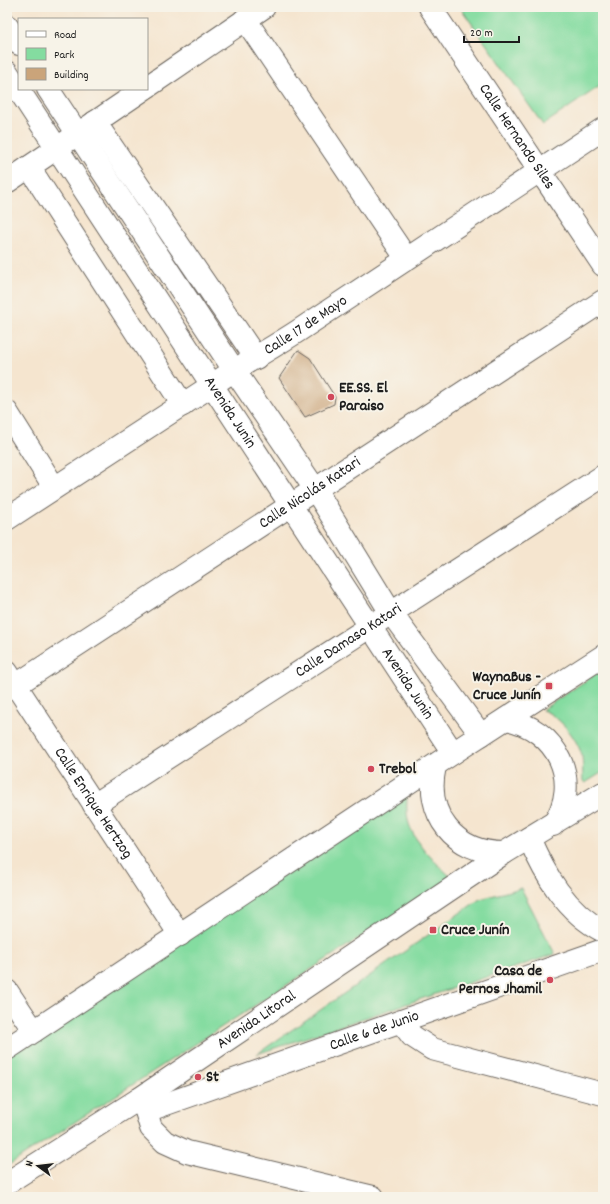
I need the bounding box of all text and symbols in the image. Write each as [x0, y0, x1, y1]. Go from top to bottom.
legend [18, 18, 148, 90]
scale bar [464, 18, 519, 44]
text: 20 m [470, 25, 493, 42]
text: Road [54, 27, 76, 44]
text: Park [54, 47, 75, 64]
text: Building [54, 67, 89, 84]
street label: Calle Hernando Siles [473, 79, 561, 194]
street label: Calle 17 de Mayo [259, 289, 352, 361]
street label: Avenida Junin [198, 372, 262, 453]
place label: EE.SS. El Paraiso [339, 377, 388, 418]
marker: EE.SS. El Paraiso [326, 392, 336, 402]
street label: Calle Nicolás Katari [254, 451, 365, 535]
street label: Calle Damaso Katari [291, 597, 406, 684]
street label: Avenida Junin [375, 643, 440, 724]
place label: WaynaBus - Cruce Junín [473, 666, 541, 707]
marker: WaynaBus - Cruce Junín [544, 681, 554, 691]
street label: Calle Enrique Hertzog [48, 743, 138, 864]
place label: Trebol [379, 758, 416, 781]
marker: Trebol [366, 764, 376, 774]
place label: Cruce Junín [441, 919, 509, 942]
marker: Cruce Junín [428, 925, 438, 935]
place label: Casa de Pernos Jhamil [458, 960, 542, 1001]
marker: Casa de Pernos Jhamil [545, 975, 555, 985]
street label: Avenida Litoral [212, 985, 301, 1055]
street label: Calle 6 de Junio [326, 1004, 422, 1057]
place label: St [206, 1066, 219, 1089]
marker: St [193, 1072, 203, 1082]
north arrow [18, 1146, 58, 1186]
text: N [22, 1159, 39, 1169]

